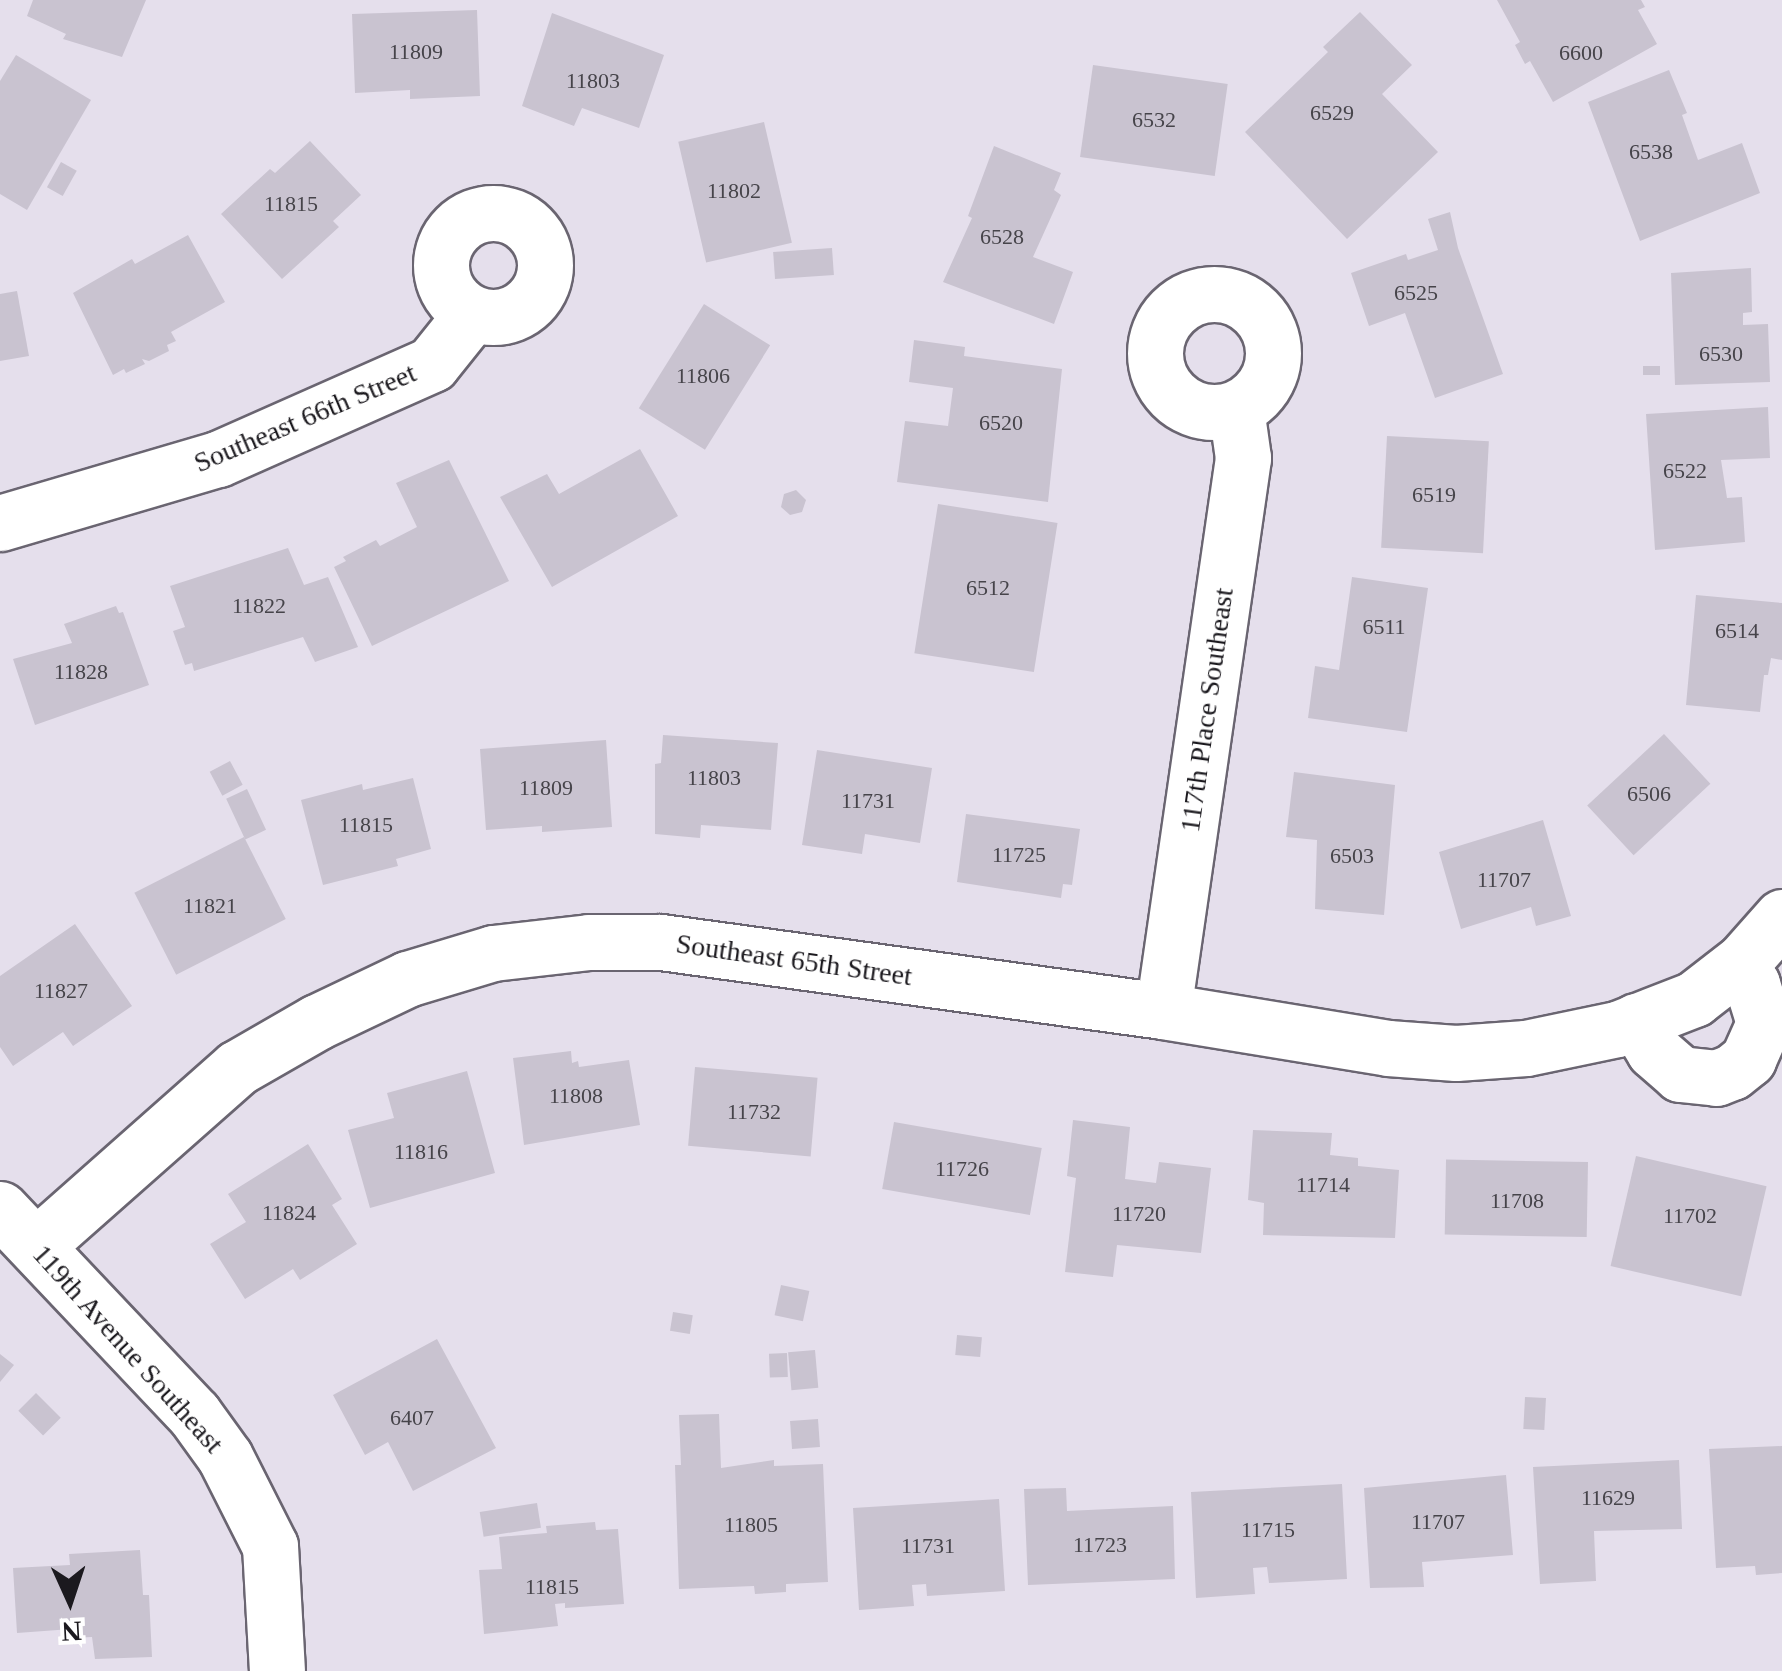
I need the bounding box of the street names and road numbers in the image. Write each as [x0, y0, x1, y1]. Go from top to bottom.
street label: Southeast 66th Street [189, 356, 421, 480]
street label: 117th Place Southeast [1173, 586, 1241, 834]
street label: Southeast 65th Street [674, 927, 914, 993]
street label: 119th Avenue Southeast [25, 1237, 231, 1461]

